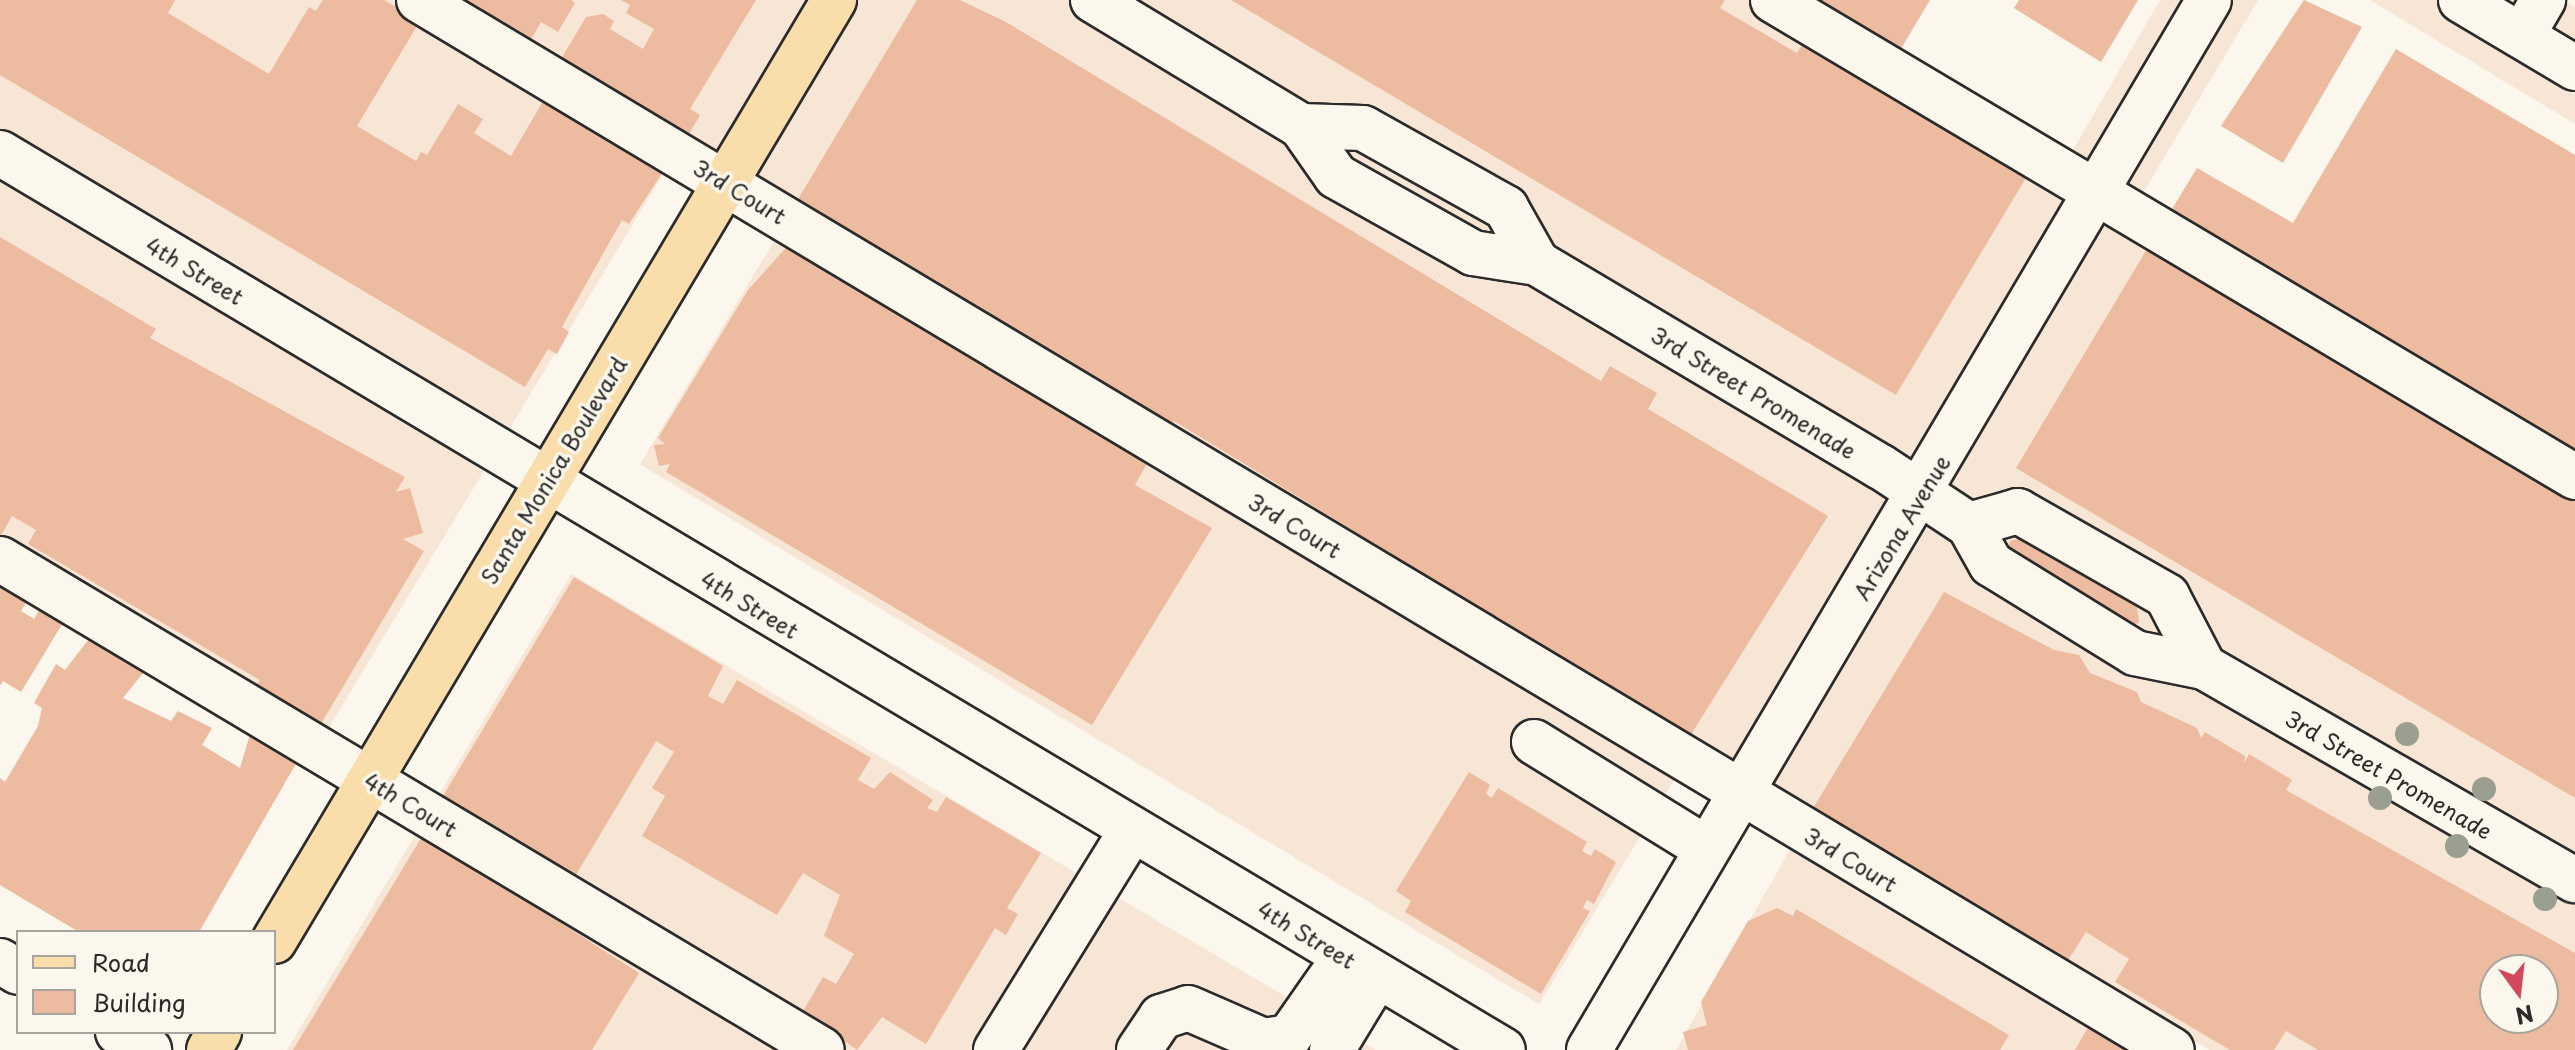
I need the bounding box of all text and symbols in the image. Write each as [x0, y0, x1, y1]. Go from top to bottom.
street label: 3rd Court [688, 153, 792, 229]
street label: 4th Street [142, 231, 248, 309]
street label: 3rd Street Promenade [1646, 320, 1862, 464]
street label: Santa Monica Boulevard [475, 352, 631, 588]
street label: Arizona Avenue [1847, 450, 1955, 604]
street label: 3rd Court [1243, 487, 1347, 563]
street label: 4th Street [697, 565, 803, 643]
street label: 3rd Street Promenade [2280, 704, 2498, 844]
street label: 4th Court [360, 766, 462, 842]
street label: 3rd Court [1799, 821, 1903, 897]
street label: 4th Street [1254, 895, 1360, 973]
legend [16, 930, 276, 1034]
text: Road [92, 944, 150, 980]
north arrow [2479, 954, 2559, 1034]
text: Building [92, 984, 186, 1020]
text: N [2512, 998, 2538, 1034]

